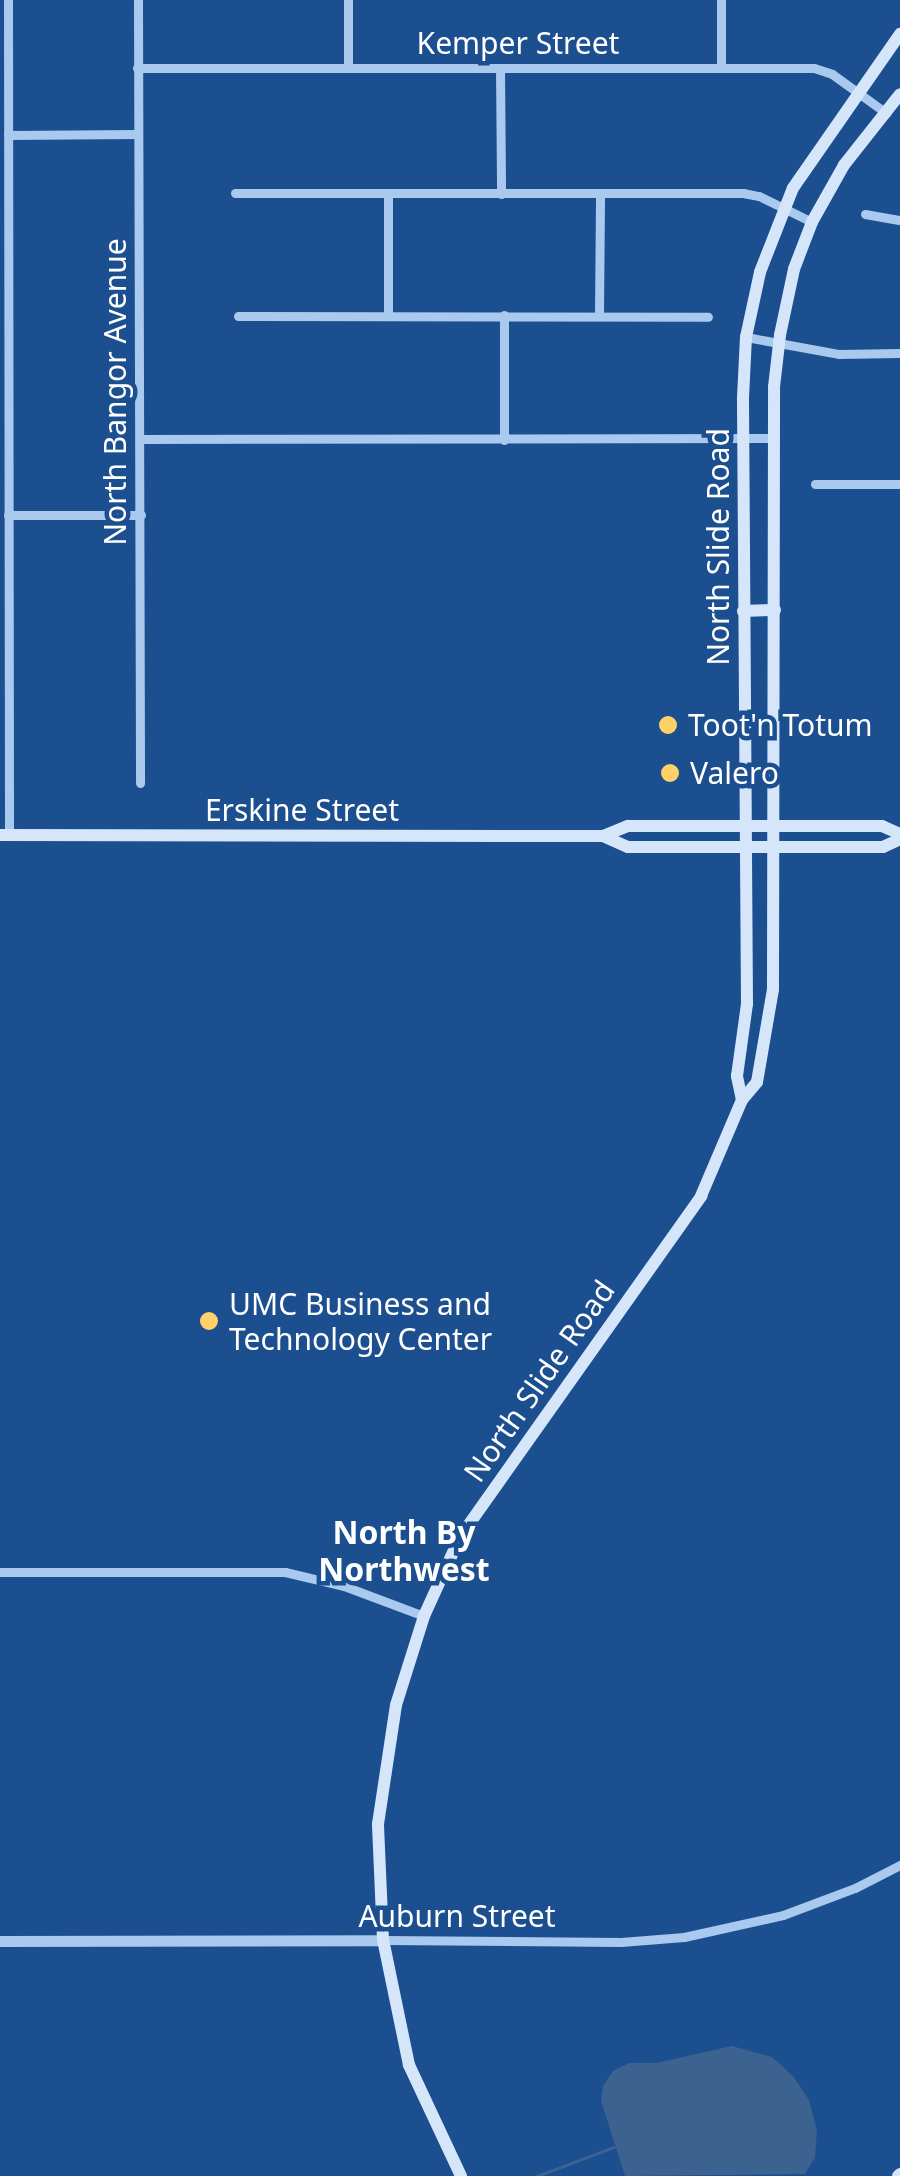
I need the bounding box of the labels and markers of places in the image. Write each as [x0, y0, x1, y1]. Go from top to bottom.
place label: Toot'n Totum [688, 707, 873, 743]
marker: Toot'n Totum [657, 714, 679, 736]
place label: Valero [690, 755, 779, 791]
marker: Valero [659, 762, 681, 784]
place label: UMC Business and Technology Center [229, 1286, 492, 1356]
marker: UMC Business and Technology Center [198, 1310, 220, 1332]

